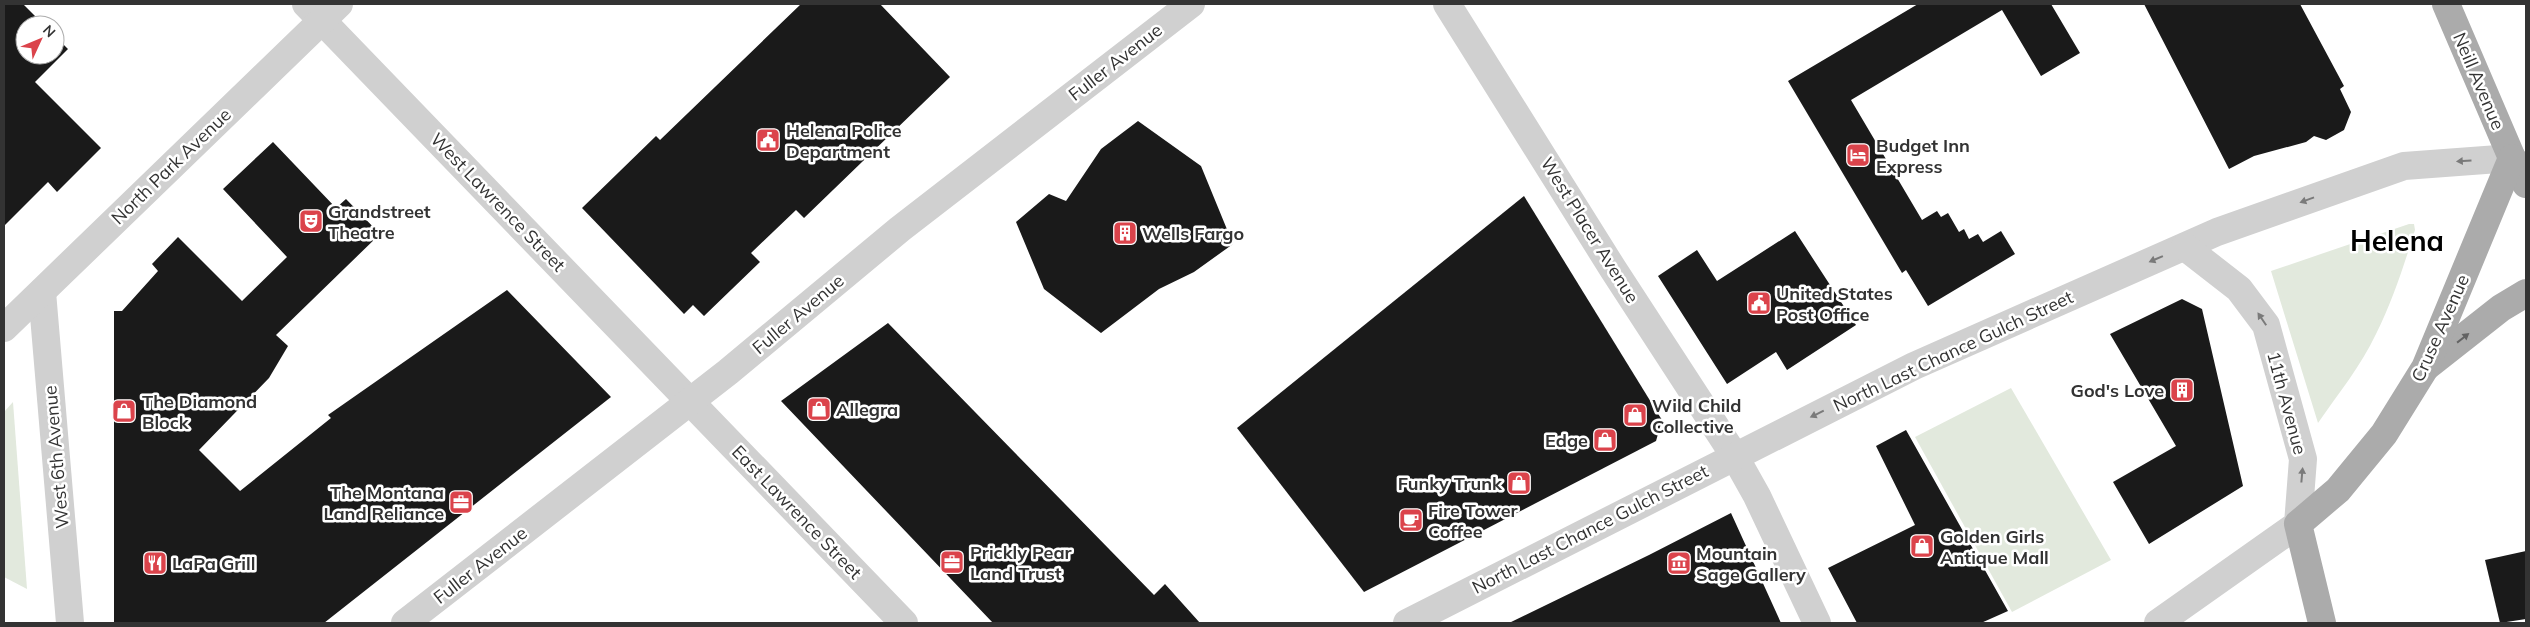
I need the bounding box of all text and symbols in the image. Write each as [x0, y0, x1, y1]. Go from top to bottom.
north arrow [15, 15, 65, 65]
street label: Fuller Avenue [1064, 18, 1166, 106]
text: N [39, 21, 59, 41]
street label: Neill Avenue [2448, 29, 2510, 133]
street label: North Park Avenue [106, 103, 236, 229]
place label: Helena Police Department [786, 119, 902, 163]
public building icon: Helena Police Department [755, 127, 781, 153]
street label: West Lawrence Street [426, 128, 570, 276]
place label: Budget Inn Express [1876, 134, 1970, 178]
hotel icon: Budget Inn Express [1845, 142, 1871, 168]
street label: West Placer Avenue [1536, 153, 1644, 307]
one-way arrow [2455, 158, 2471, 166]
one-way arrow [2299, 196, 2314, 204]
place label: Grandstreet Theatre [328, 200, 431, 244]
theatre icon: Grandstreet Theatre [298, 208, 324, 234]
building icon: Wells Fargo [1112, 220, 1138, 246]
place label: Wells Fargo [1142, 222, 1244, 245]
district label: Helena [2350, 223, 2444, 258]
one-way arrow [2149, 256, 2163, 264]
street label: Fuller Avenue [747, 269, 849, 359]
street label: Cruse Avenue [2406, 271, 2474, 385]
place label: United States Post Office [1776, 282, 1893, 326]
street label: North Last Chance Gulch Street [1829, 285, 2077, 417]
public building icon: United States Post Office [1746, 290, 1772, 316]
one-way arrow [2257, 312, 2267, 326]
one-way arrow [2457, 333, 2470, 343]
street label: 11th Avenue [2262, 349, 2312, 457]
building icon: God's Love [2169, 377, 2195, 403]
place label: God's Love [2071, 379, 2164, 402]
street label: West 6th Avenue [38, 384, 74, 530]
place label: The Diamond Block [142, 390, 257, 434]
place label: Wild Child Collective [1652, 394, 1741, 438]
shop icon: Allegra [806, 396, 832, 422]
shop icon: The Diamond Block [111, 398, 137, 424]
place label: Allegra [836, 398, 898, 421]
shop icon: Wild Child Collective [1622, 402, 1648, 428]
one-way arrow [1810, 410, 1825, 418]
shop icon: Edge [1592, 427, 1618, 453]
place label: Edge [1545, 429, 1588, 452]
street label: East Lawrence Street [727, 440, 867, 584]
street label: North Last Chance Gulch Street [1468, 459, 1712, 599]
one-way arrow [2298, 467, 2306, 483]
shop icon: Funky Trunk [1506, 470, 1532, 496]
place label: Funky Trunk [1398, 472, 1503, 495]
place label: The Montana Land Reliance [323, 481, 444, 525]
office icon: The Montana Land Reliance [448, 489, 474, 515]
place label: Fire Tower Coffee [1428, 499, 1519, 543]
cafe icon: Fire Tower Coffee [1398, 507, 1424, 533]
street label: Fuller Avenue [429, 521, 531, 609]
place label: Golden Girls Antique Mall [1940, 525, 2049, 569]
shop icon: Golden Girls Antique Mall [1909, 533, 1935, 559]
place label: Prickly Pear Land Trust [970, 541, 1073, 585]
place label: Mountain Sage Gallery [1696, 542, 1806, 586]
office icon: Prickly Pear Land Trust [939, 549, 965, 575]
restaurant icon: LaPa Grill [142, 550, 168, 576]
museum icon: Mountain Sage Gallery [1666, 550, 1692, 576]
place label: LaPa Grill [172, 552, 255, 575]

